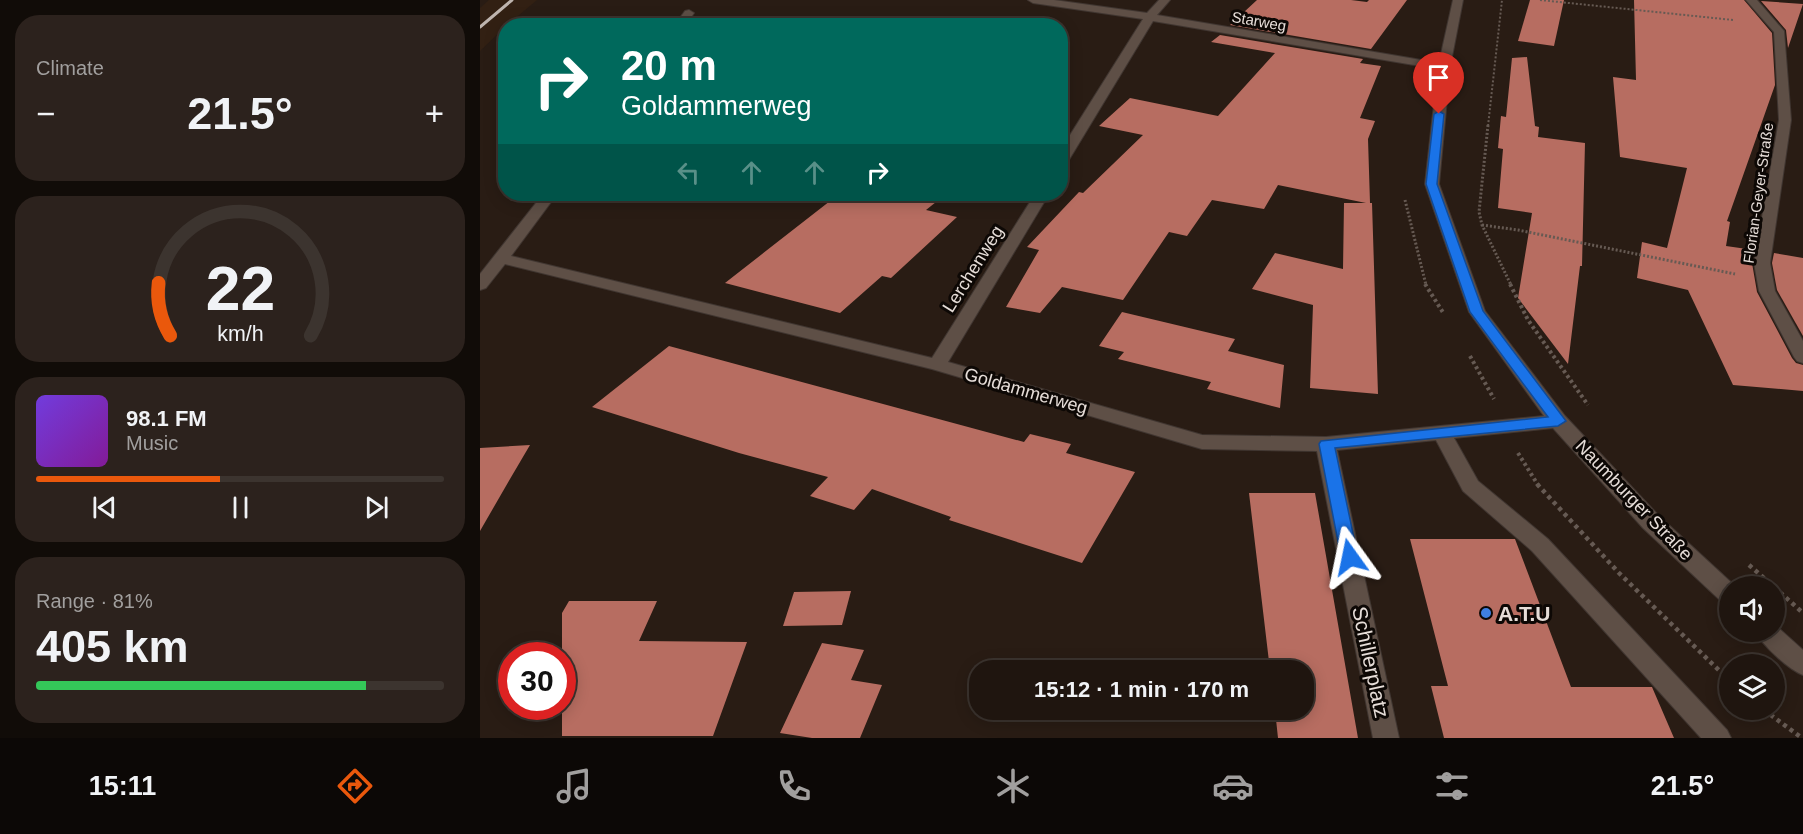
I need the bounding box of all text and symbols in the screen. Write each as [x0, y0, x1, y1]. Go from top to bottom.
street label: Starweg [1230, 8, 1288, 34]
icon: right [522, 42, 600, 120]
text: 20 m [621, 42, 717, 89]
pin [1413, 52, 1464, 114]
text: Climate [36, 57, 104, 79]
icon: arrive [1422, 61, 1455, 94]
text: 21.5° [187, 88, 293, 139]
text: Goldammerweg [621, 91, 812, 121]
text: − [36, 95, 55, 132]
text: + [425, 95, 444, 132]
street label: Florian-Geyer-Straße [1740, 122, 1776, 264]
icon: left [672, 156, 705, 189]
icon: ahead [735, 156, 768, 189]
icon: ahead [798, 156, 831, 189]
icon: right [861, 156, 894, 189]
street label: Lerchenweg [939, 222, 1007, 316]
text: 22 [205, 254, 275, 323]
text: km/h [217, 322, 263, 346]
street label: Goldammerweg [962, 364, 1090, 418]
text: 98.1 FM [126, 406, 207, 431]
text: Music [126, 432, 178, 454]
street label: Naumburger Straße [1572, 436, 1696, 564]
icon: previous [88, 491, 121, 524]
icon: pause [224, 491, 257, 524]
icon: next [360, 491, 393, 524]
position arrow [1318, 525, 1382, 589]
map controls [1719, 576, 1785, 720]
button: sound [1719, 576, 1785, 642]
text: Range · 81% [36, 590, 153, 612]
place label: A.T.U [1498, 602, 1551, 625]
street label: Schillerplatz [1348, 604, 1394, 720]
marker: A.T.U [1479, 606, 1493, 620]
text: 405 km [36, 621, 189, 672]
speed limit sign: 30 [498, 642, 576, 720]
button: layers [1719, 654, 1785, 720]
text: 15:12 · 1 min · 170 m [1034, 677, 1249, 702]
icon: directions [334, 765, 376, 807]
icon: music [553, 765, 595, 807]
icon: phone [773, 765, 815, 807]
icon: climate [992, 765, 1034, 807]
icon: car [1212, 765, 1254, 807]
icon: filters [1431, 765, 1473, 807]
text: 15:11 [89, 771, 156, 801]
text: 21.5° [1651, 771, 1714, 801]

